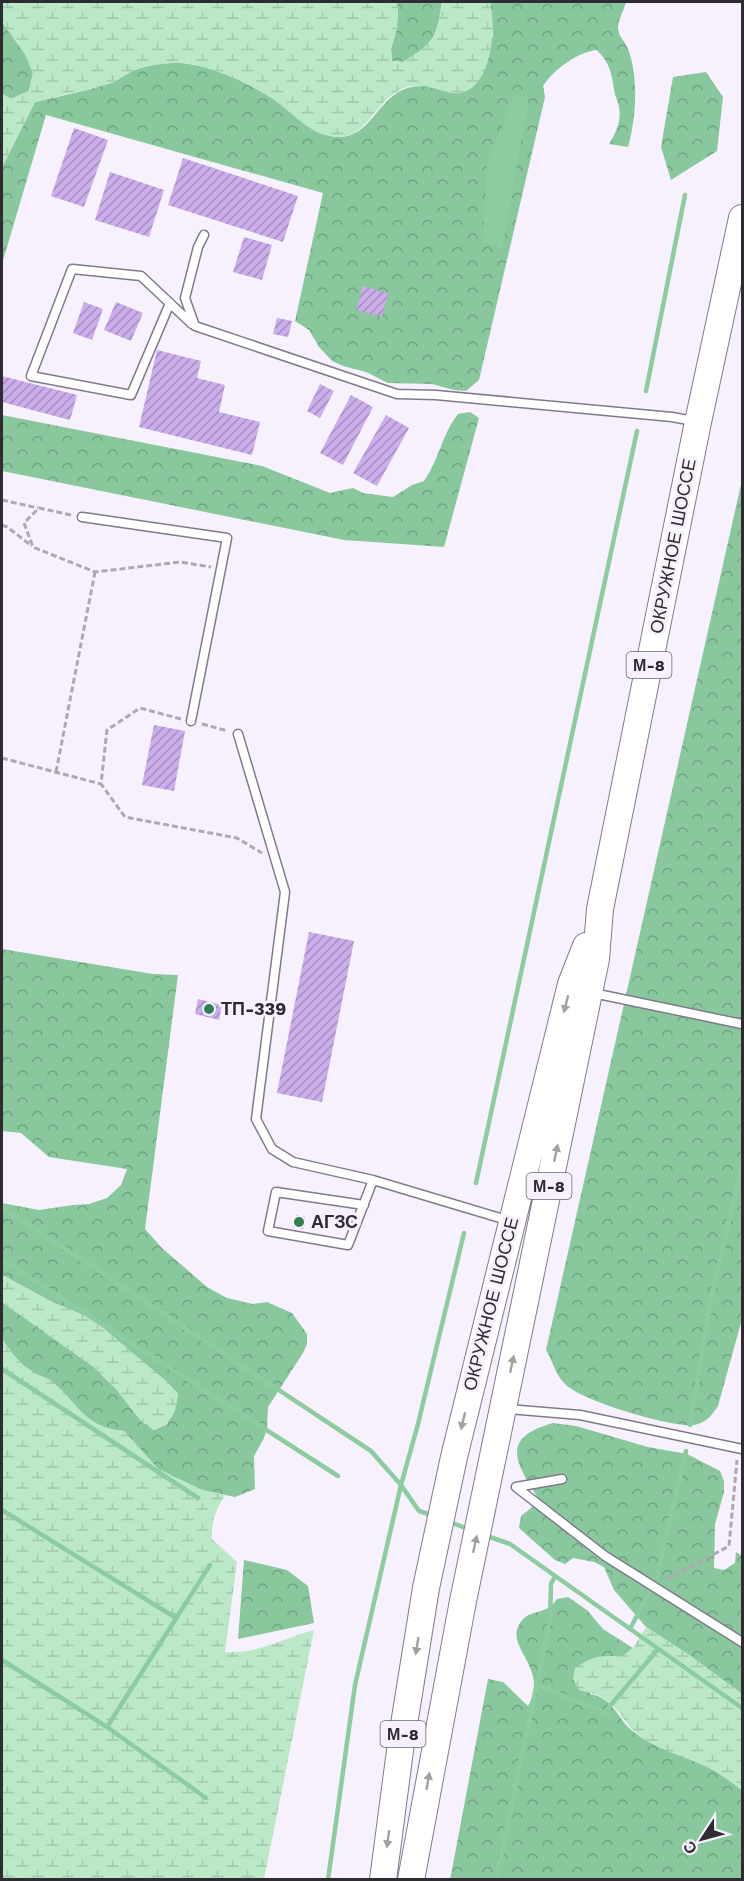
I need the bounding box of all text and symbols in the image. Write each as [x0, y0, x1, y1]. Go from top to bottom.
street label: ОКРУЖНОЕ ШОССЕ [645, 457, 700, 635]
road number: М-8 [626, 652, 672, 678]
one-way arrow [561, 995, 571, 1013]
place label: ТП-339 [221, 998, 286, 1019]
marker: ТП-339 [202, 1002, 216, 1016]
one-way arrow [552, 1143, 561, 1162]
road number: М-8 [526, 1173, 572, 1199]
place label: АГЗС [311, 1211, 358, 1232]
marker: АГЗС [292, 1215, 306, 1229]
street label: ОКРУЖНОЕ ШОССЕ [459, 1215, 522, 1393]
one-way arrow [508, 1354, 517, 1373]
one-way arrow [457, 1412, 467, 1430]
one-way arrow [471, 1534, 480, 1553]
one-way arrow [412, 1637, 421, 1656]
road number: М-8 [380, 1721, 426, 1747]
one-way arrow [424, 1771, 433, 1790]
north arrow [672, 1809, 732, 1869]
one-way arrow [384, 1830, 393, 1849]
text: С [679, 1837, 701, 1858]

